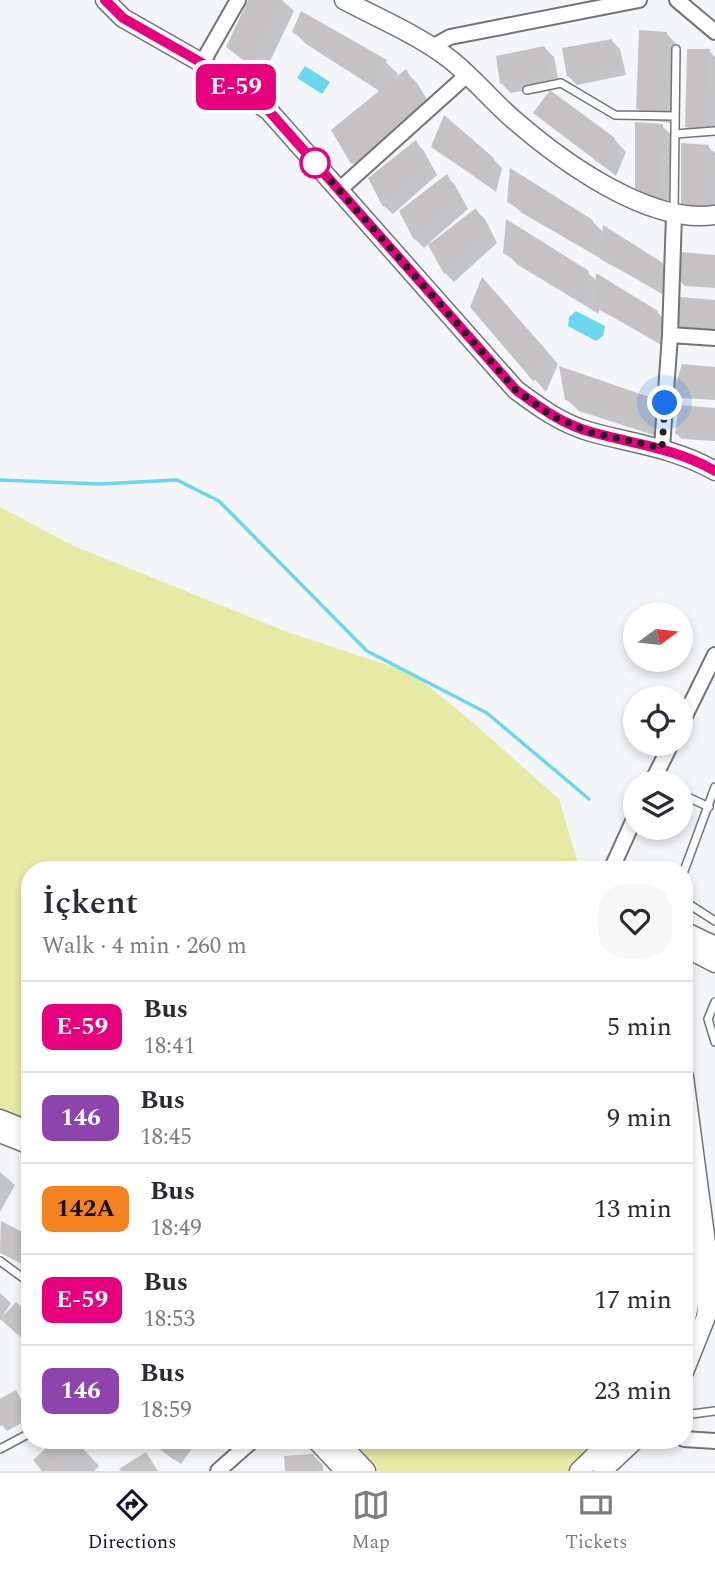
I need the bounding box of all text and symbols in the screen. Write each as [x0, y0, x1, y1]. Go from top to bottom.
line badge: E-59 [187, 64, 285, 110]
text: E-59 [210, 69, 262, 105]
unlabelled marker [300, 148, 330, 178]
your location [647, 385, 682, 420]
north arrow [623, 602, 693, 672]
map controls [623, 602, 693, 840]
button: locate [623, 686, 693, 756]
button: layers [623, 770, 693, 840]
text: İçkent [42, 878, 138, 928]
button: heart [598, 884, 672, 958]
text: Walk · 4 min · 260 m [42, 929, 247, 964]
text: Bus [143, 989, 188, 1029]
text: 5 min [607, 1007, 672, 1047]
text: E-59 [56, 1009, 108, 1045]
text: 18:41 [143, 1029, 195, 1064]
text: Bus [140, 1080, 185, 1120]
text: 9 min [607, 1098, 672, 1138]
text: 146 [60, 1100, 101, 1136]
text: 18:45 [140, 1120, 192, 1155]
text: Bus [150, 1171, 195, 1211]
text: 13 min [594, 1189, 672, 1229]
text: 142A [56, 1191, 115, 1227]
text: 18:49 [150, 1211, 202, 1246]
text: Bus [143, 1262, 188, 1302]
text: 17 min [594, 1280, 672, 1320]
text: E-59 [56, 1282, 108, 1318]
text: 18:53 [143, 1302, 195, 1337]
text: Bus [140, 1353, 185, 1393]
text: 23 min [594, 1371, 672, 1411]
text: 146 [60, 1373, 101, 1409]
text: 18:59 [140, 1393, 192, 1428]
tab: Directions [88, 1486, 176, 1557]
tab: Map [352, 1486, 390, 1557]
tab: Tickets [565, 1486, 627, 1557]

